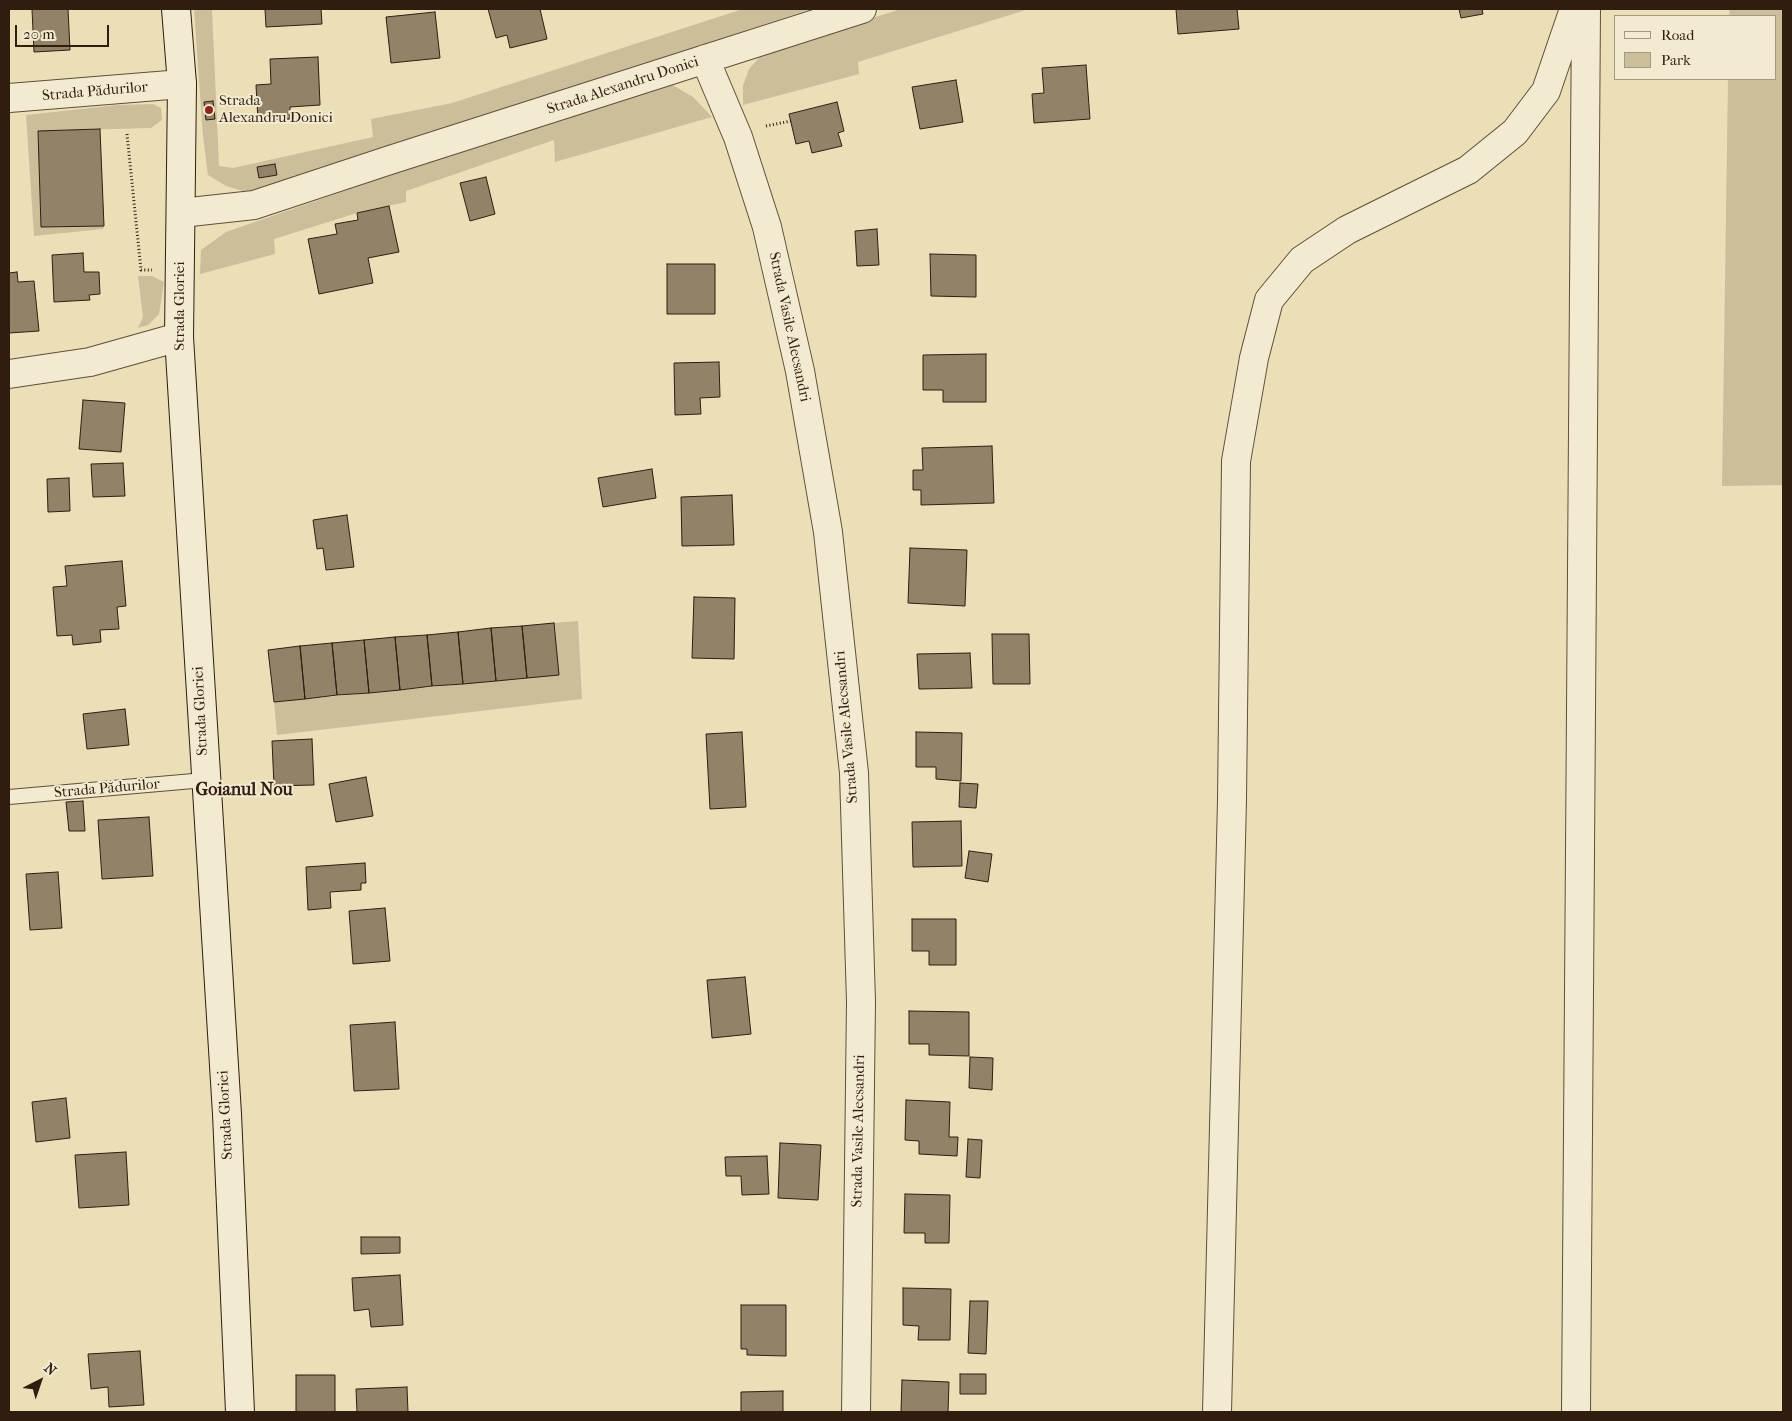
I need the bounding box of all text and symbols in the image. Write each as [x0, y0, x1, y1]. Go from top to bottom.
scale bar [18, 15, 111, 47]
legend [1614, 15, 1777, 80]
text: 20 m [23, 25, 55, 43]
text: Road [1661, 26, 1694, 44]
text: Park [1661, 51, 1691, 69]
street label: Strada Alexandru Donici [545, 53, 701, 119]
street label: Strada Pădurilor [41, 78, 149, 106]
place label: Strada Alexandru Donici [219, 92, 333, 127]
marker: Strada Alexandru Donici [203, 104, 215, 116]
street label: Strada Vasile Alecsandri [764, 250, 814, 404]
street label: Strada Gloriei [171, 261, 189, 351]
street label: Strada Vasile Alecsandri [831, 650, 863, 804]
street label: Strada Gloriei [190, 666, 212, 756]
street label: Strada Pădurilor [53, 775, 161, 803]
district label: Goianul Nou [195, 780, 293, 802]
street label: Strada Vasile Alecsandri [849, 1054, 869, 1208]
street label: Strada Gloriei [215, 1070, 237, 1160]
north arrow [15, 1356, 65, 1406]
text: N [41, 1359, 60, 1379]

